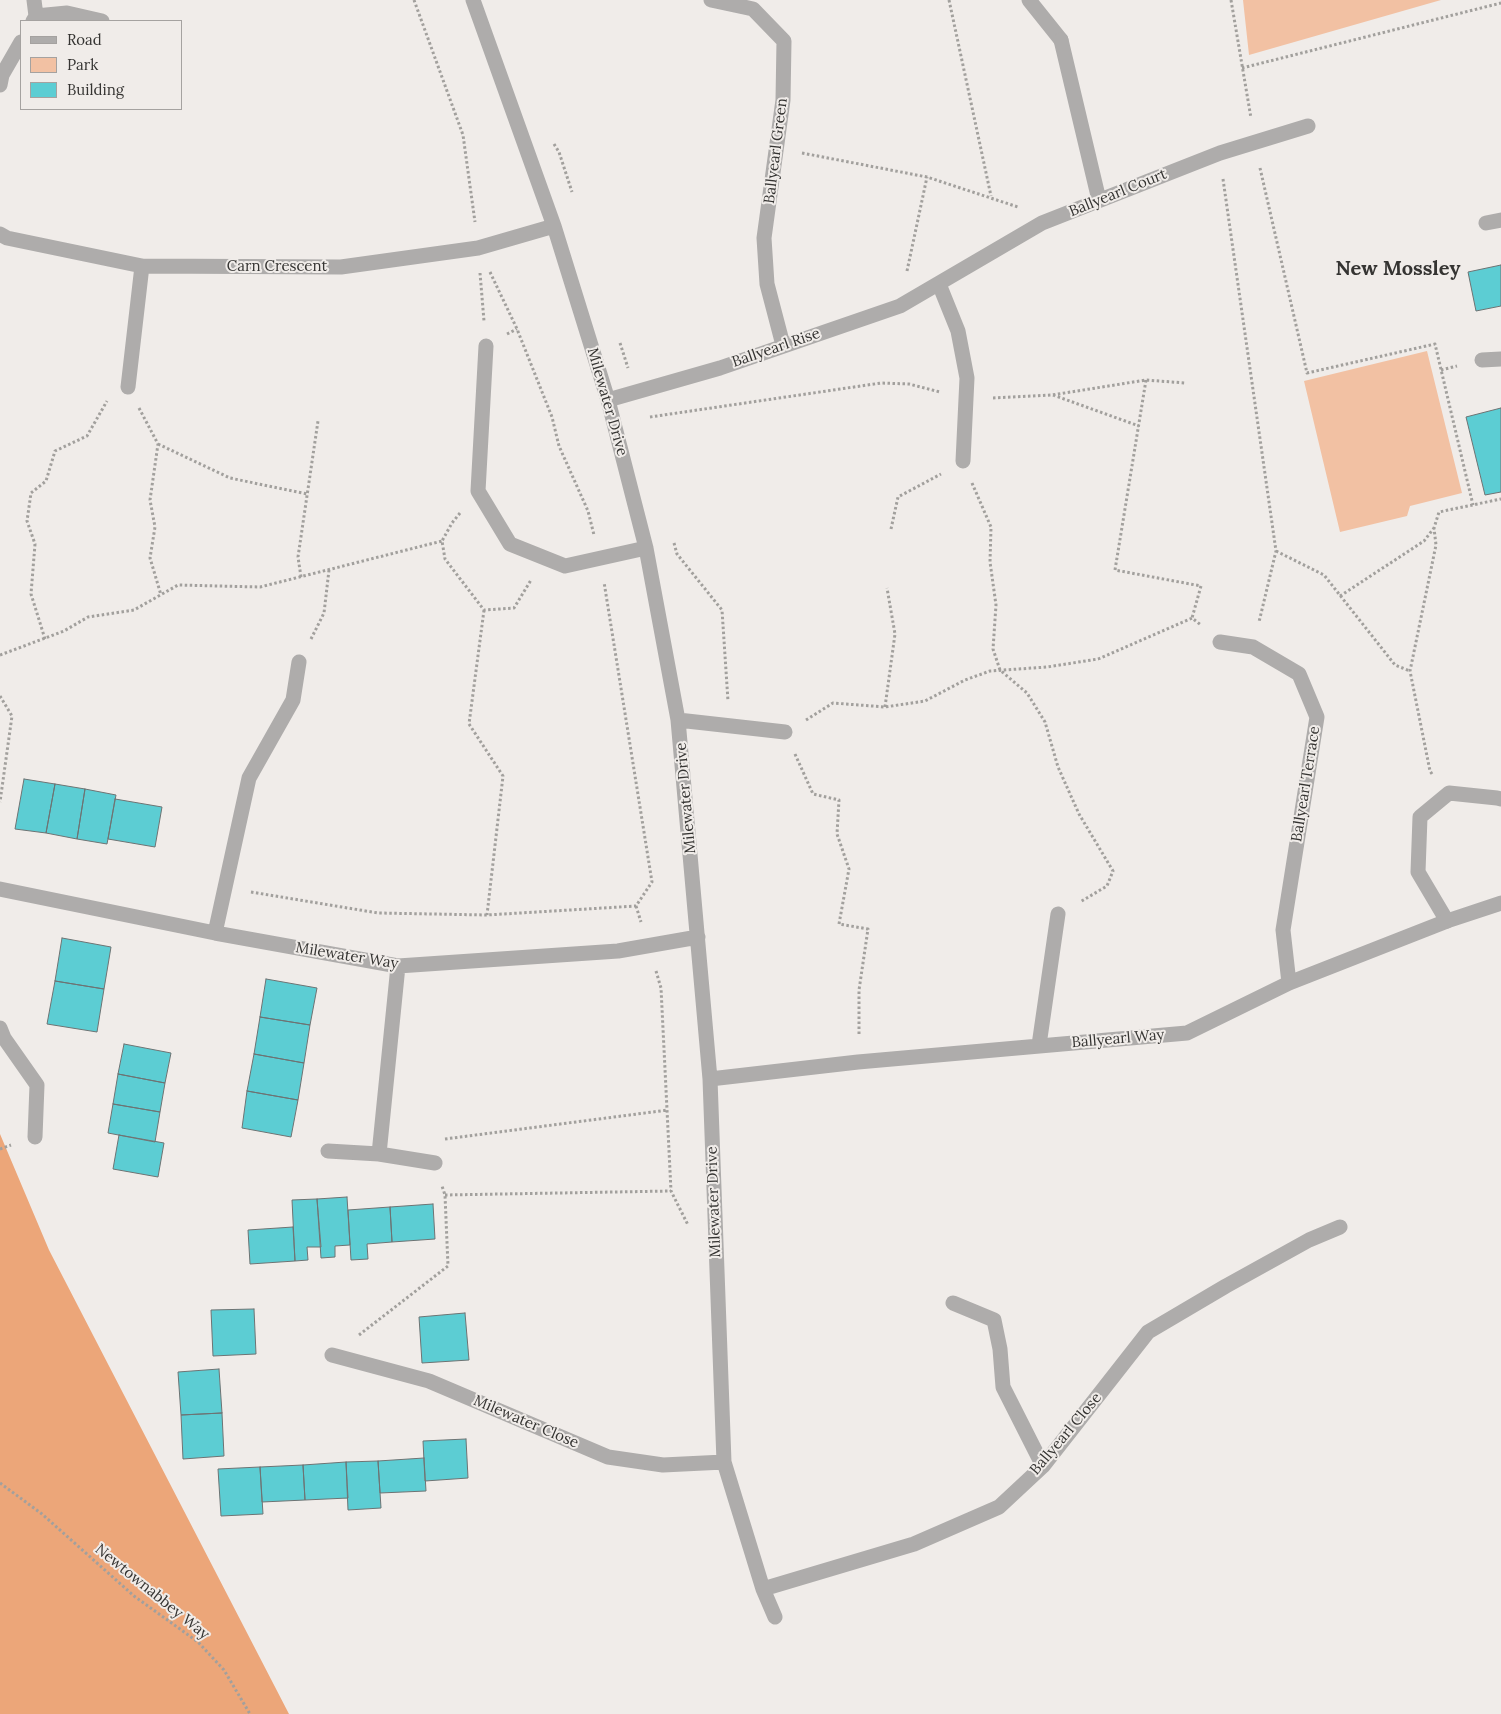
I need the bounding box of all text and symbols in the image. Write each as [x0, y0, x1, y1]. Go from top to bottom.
legend [20, 20, 182, 110]
text: Road [67, 30, 102, 49]
text: Park [67, 55, 98, 74]
text: Building [67, 80, 124, 99]
street label: Ballyearl Green [761, 97, 791, 205]
street label: Ballyearl Court [1066, 165, 1170, 221]
district label: New Mossley [1336, 257, 1460, 281]
street label: Carn Crescent [227, 258, 327, 276]
street label: Ballyearl Rise [730, 325, 822, 371]
street label: Milewater Drive [583, 346, 631, 458]
street label: Ballyearl Terrace [1288, 725, 1324, 843]
street label: Milewater Drive [672, 742, 700, 854]
street label: Milewater Way [294, 939, 400, 973]
street label: Ballyearl Way [1071, 1026, 1165, 1052]
street label: Milewater Drive [703, 1146, 725, 1258]
street label: Ballyearl Close [1026, 1389, 1106, 1479]
street label: Milewater Close [471, 1392, 581, 1452]
street label: Newtownabbey Way [91, 1540, 213, 1644]

